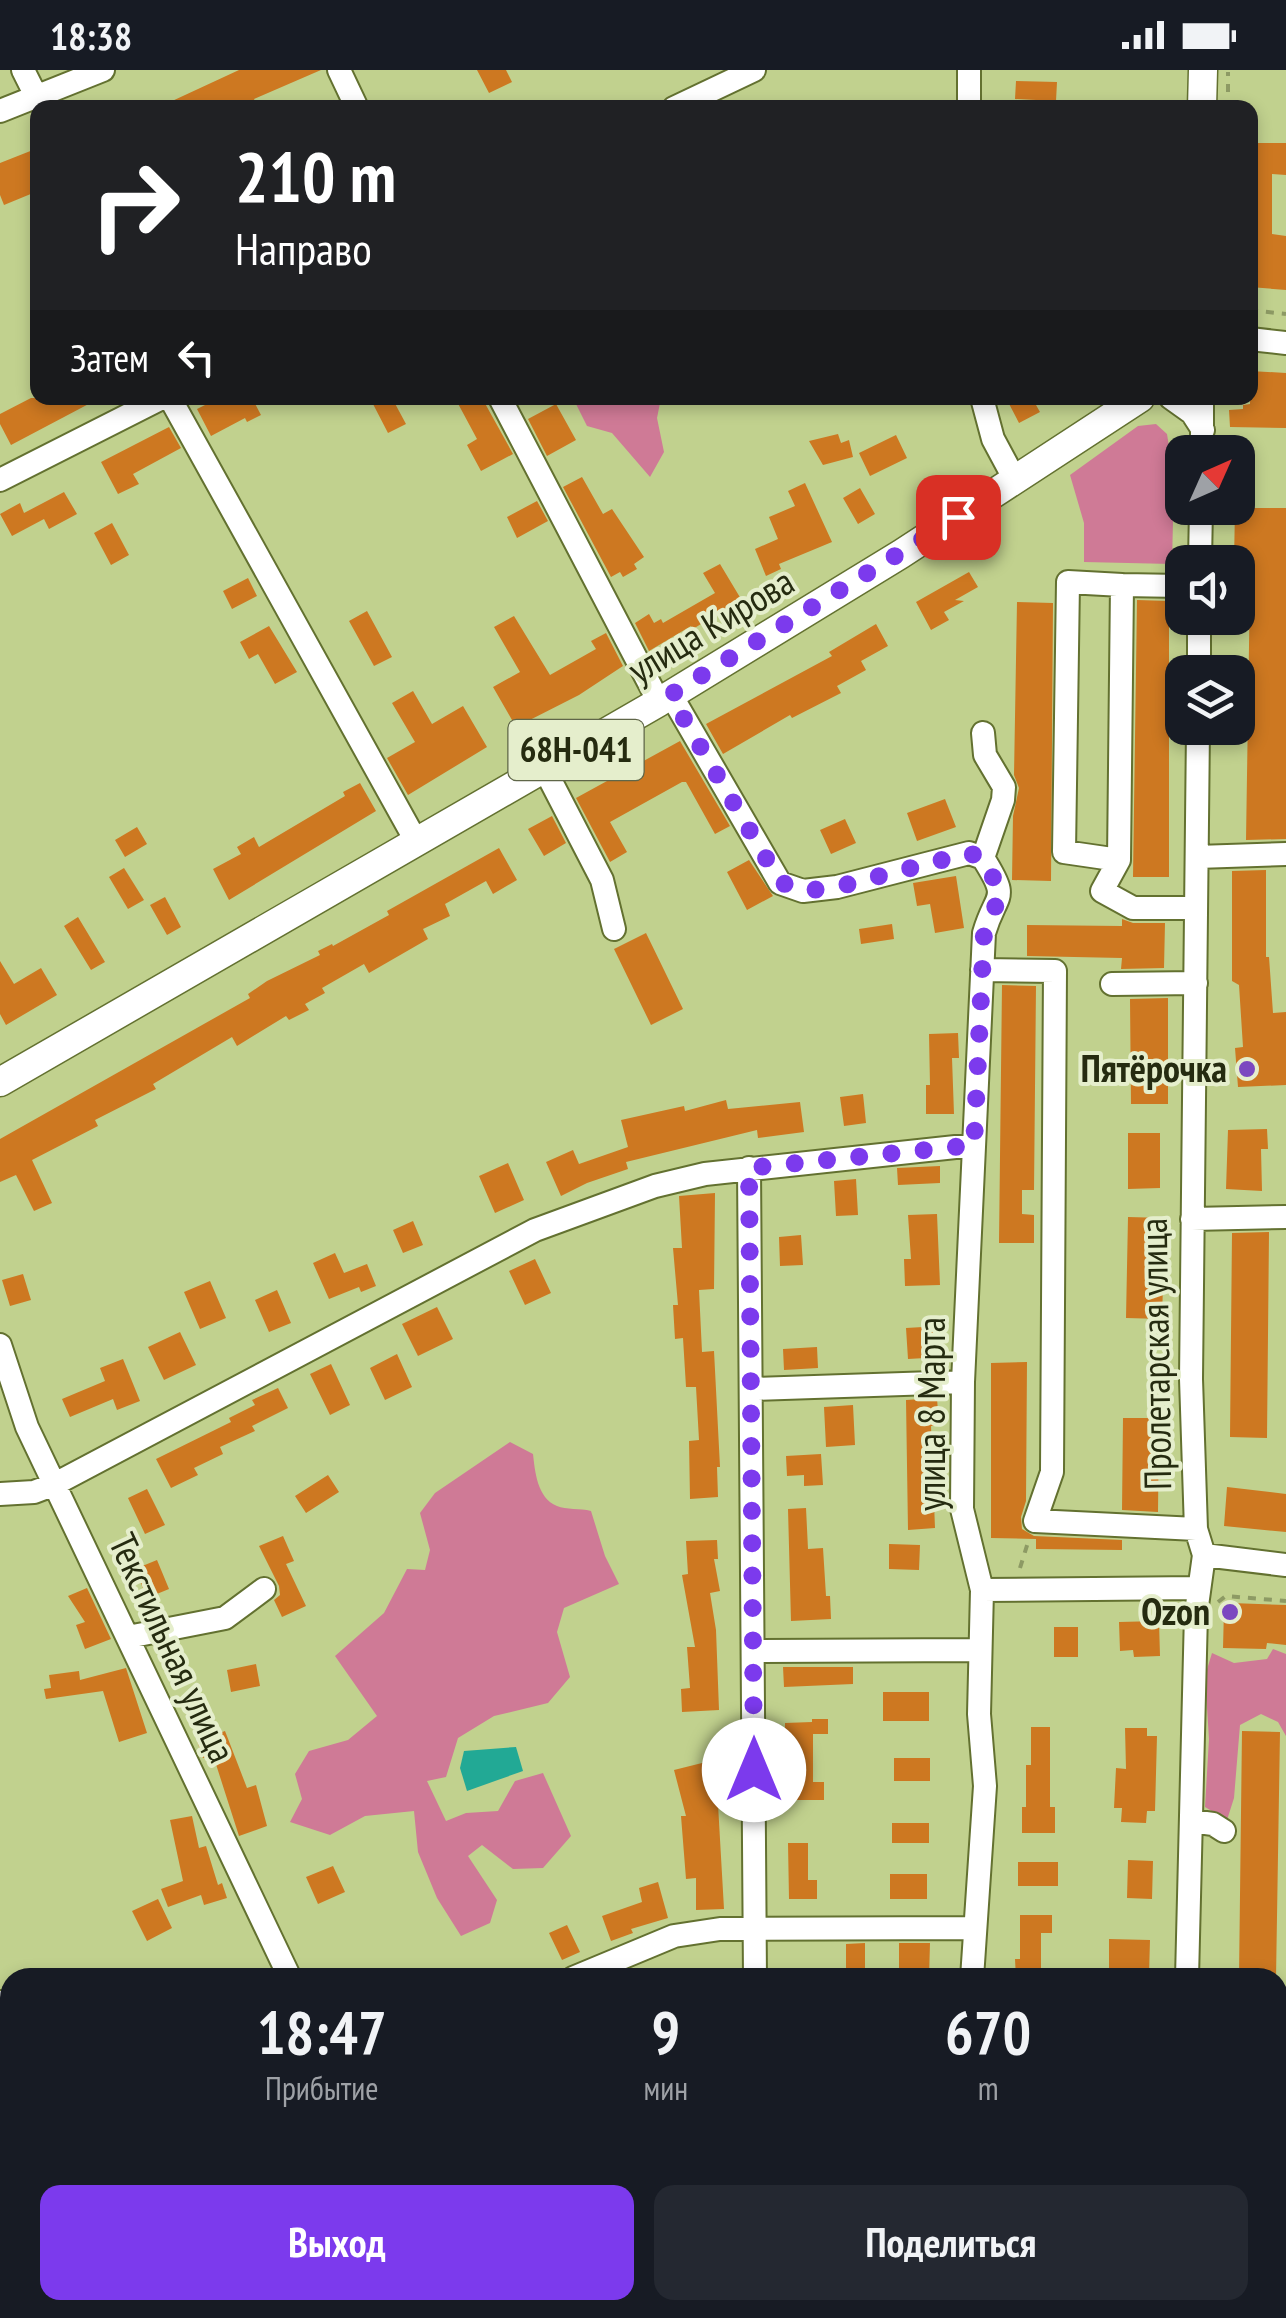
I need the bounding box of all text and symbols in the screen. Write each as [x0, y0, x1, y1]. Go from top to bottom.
text: 18:38 [50, 11, 132, 60]
text: 210 m [235, 131, 396, 221]
icon: right [70, 140, 200, 270]
text: Направо [235, 219, 372, 277]
icon: left [169, 330, 224, 385]
text: Затем [70, 333, 149, 382]
north arrow [1165, 435, 1255, 525]
map controls [1165, 435, 1255, 745]
pin [916, 475, 1001, 560]
icon: arrive [931, 490, 986, 545]
button: sound [1165, 545, 1255, 635]
street label: улица Кирова [618, 556, 802, 693]
button: layers [1165, 655, 1255, 745]
road number: 68Н-041 [508, 720, 644, 780]
place label: Пятёрочка [1081, 1043, 1227, 1092]
marker: Пятёрочка [1236, 1058, 1258, 1080]
street label: Пролетарская улица [1128, 1218, 1181, 1490]
street label: улица 8 Марта [906, 1317, 955, 1511]
street label: Текстильная улица [99, 1525, 248, 1770]
place label: Ozon [1141, 1586, 1210, 1635]
marker: Ozon [1219, 1601, 1241, 1623]
position arrow [702, 1718, 806, 1822]
text: 18:47 [257, 1993, 387, 2071]
text: 9 [652, 1993, 680, 2071]
text: 670 [945, 1993, 1031, 2071]
text: Прибытие [265, 2067, 378, 2109]
text: мин [644, 2067, 688, 2109]
text: m [978, 2067, 998, 2109]
button: Выход [40, 2185, 634, 2300]
button: Поделиться [654, 2185, 1248, 2300]

